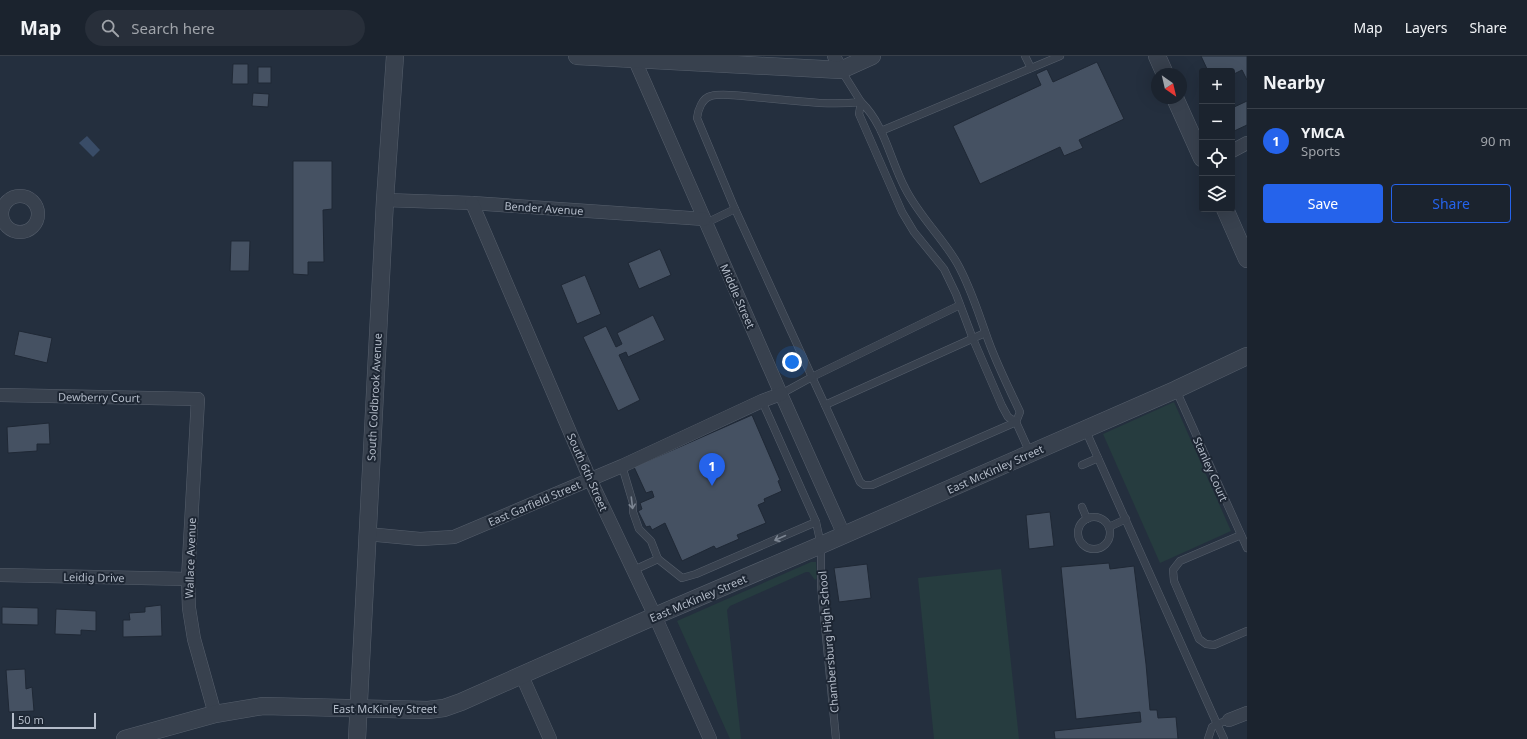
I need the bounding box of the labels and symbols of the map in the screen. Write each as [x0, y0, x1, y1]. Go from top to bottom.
north arrow [1151, 68, 1187, 104]
street label: Bender Avenue [504, 198, 584, 218]
street label: Middle Street [717, 261, 759, 331]
street label: South Coldbrook Avenue [363, 333, 385, 461]
your location [782, 352, 802, 372]
street label: Dewberry Court [58, 389, 140, 405]
street label: South 6th Street [564, 431, 612, 513]
street label: Stanley Court [1190, 434, 1232, 504]
street label: East McKinley Street [944, 441, 1046, 497]
pin: 1 [699, 453, 725, 486]
street label: East Garfield Street [485, 477, 583, 529]
one-way arrow [629, 496, 636, 509]
street label: Wallace Avenue [181, 517, 199, 599]
one-way arrow [775, 534, 787, 542]
street label: Leidig Drive [63, 569, 125, 585]
street label: Chambersburg High School [814, 570, 842, 714]
street label: East McKinley Street [647, 571, 749, 625]
street label: East McKinley Street [333, 701, 437, 716]
scale bar [12, 711, 96, 730]

